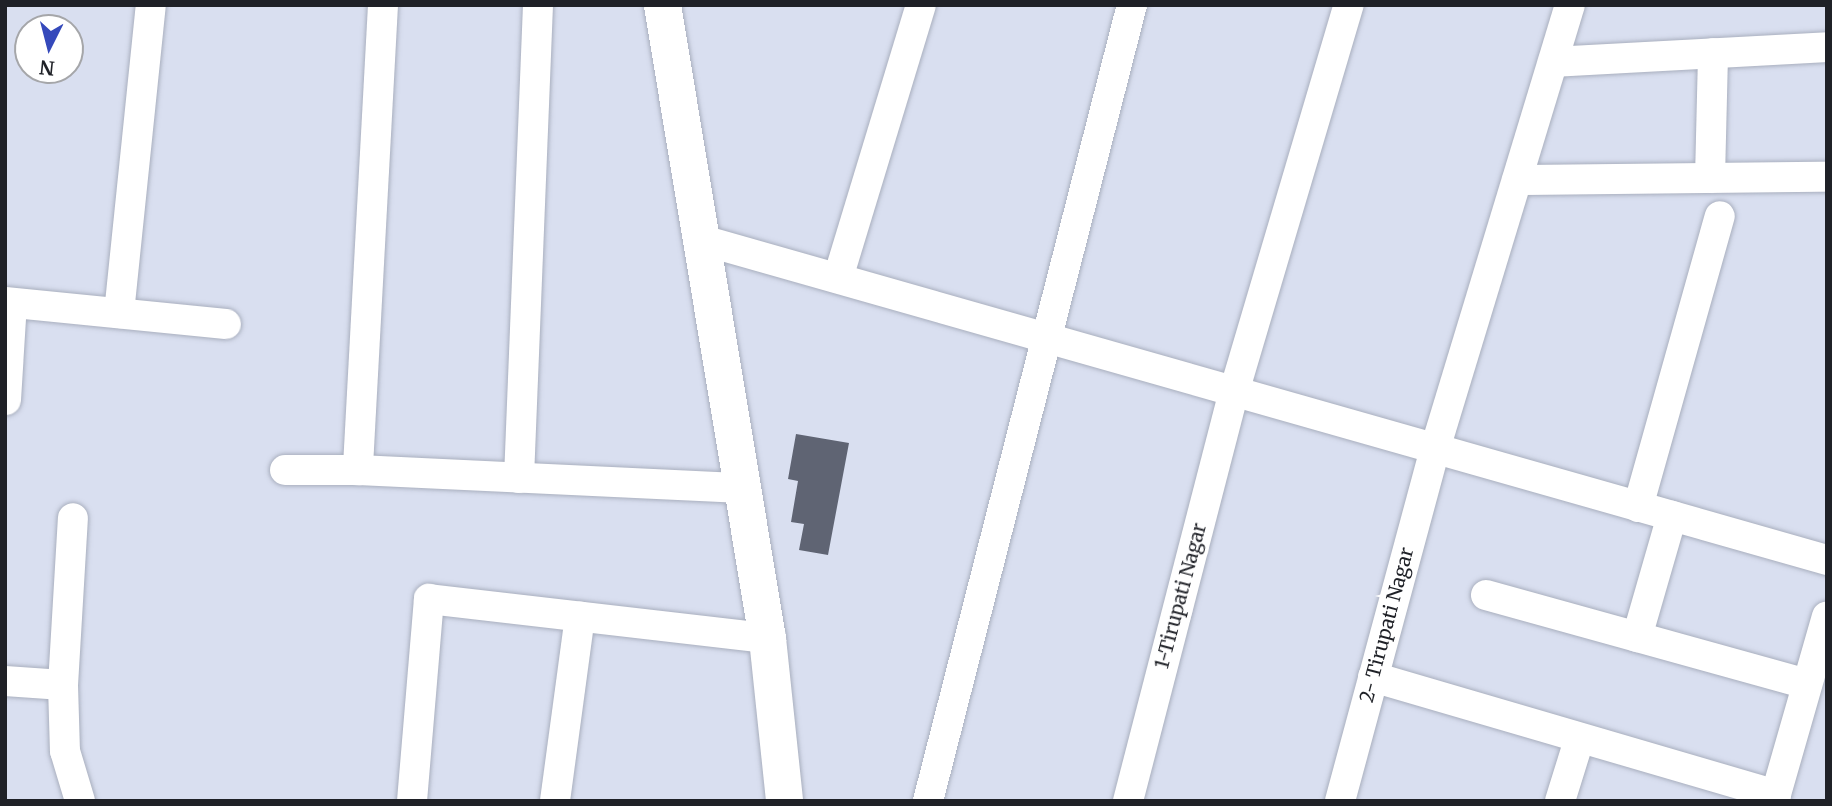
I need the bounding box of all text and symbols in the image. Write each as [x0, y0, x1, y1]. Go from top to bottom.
north arrow [14, 14, 84, 84]
text: N [38, 55, 56, 81]
street label: 1-Tirupati Nagar [1151, 521, 1211, 671]
street label: 2- Tirupati Nagar [1355, 545, 1419, 705]

